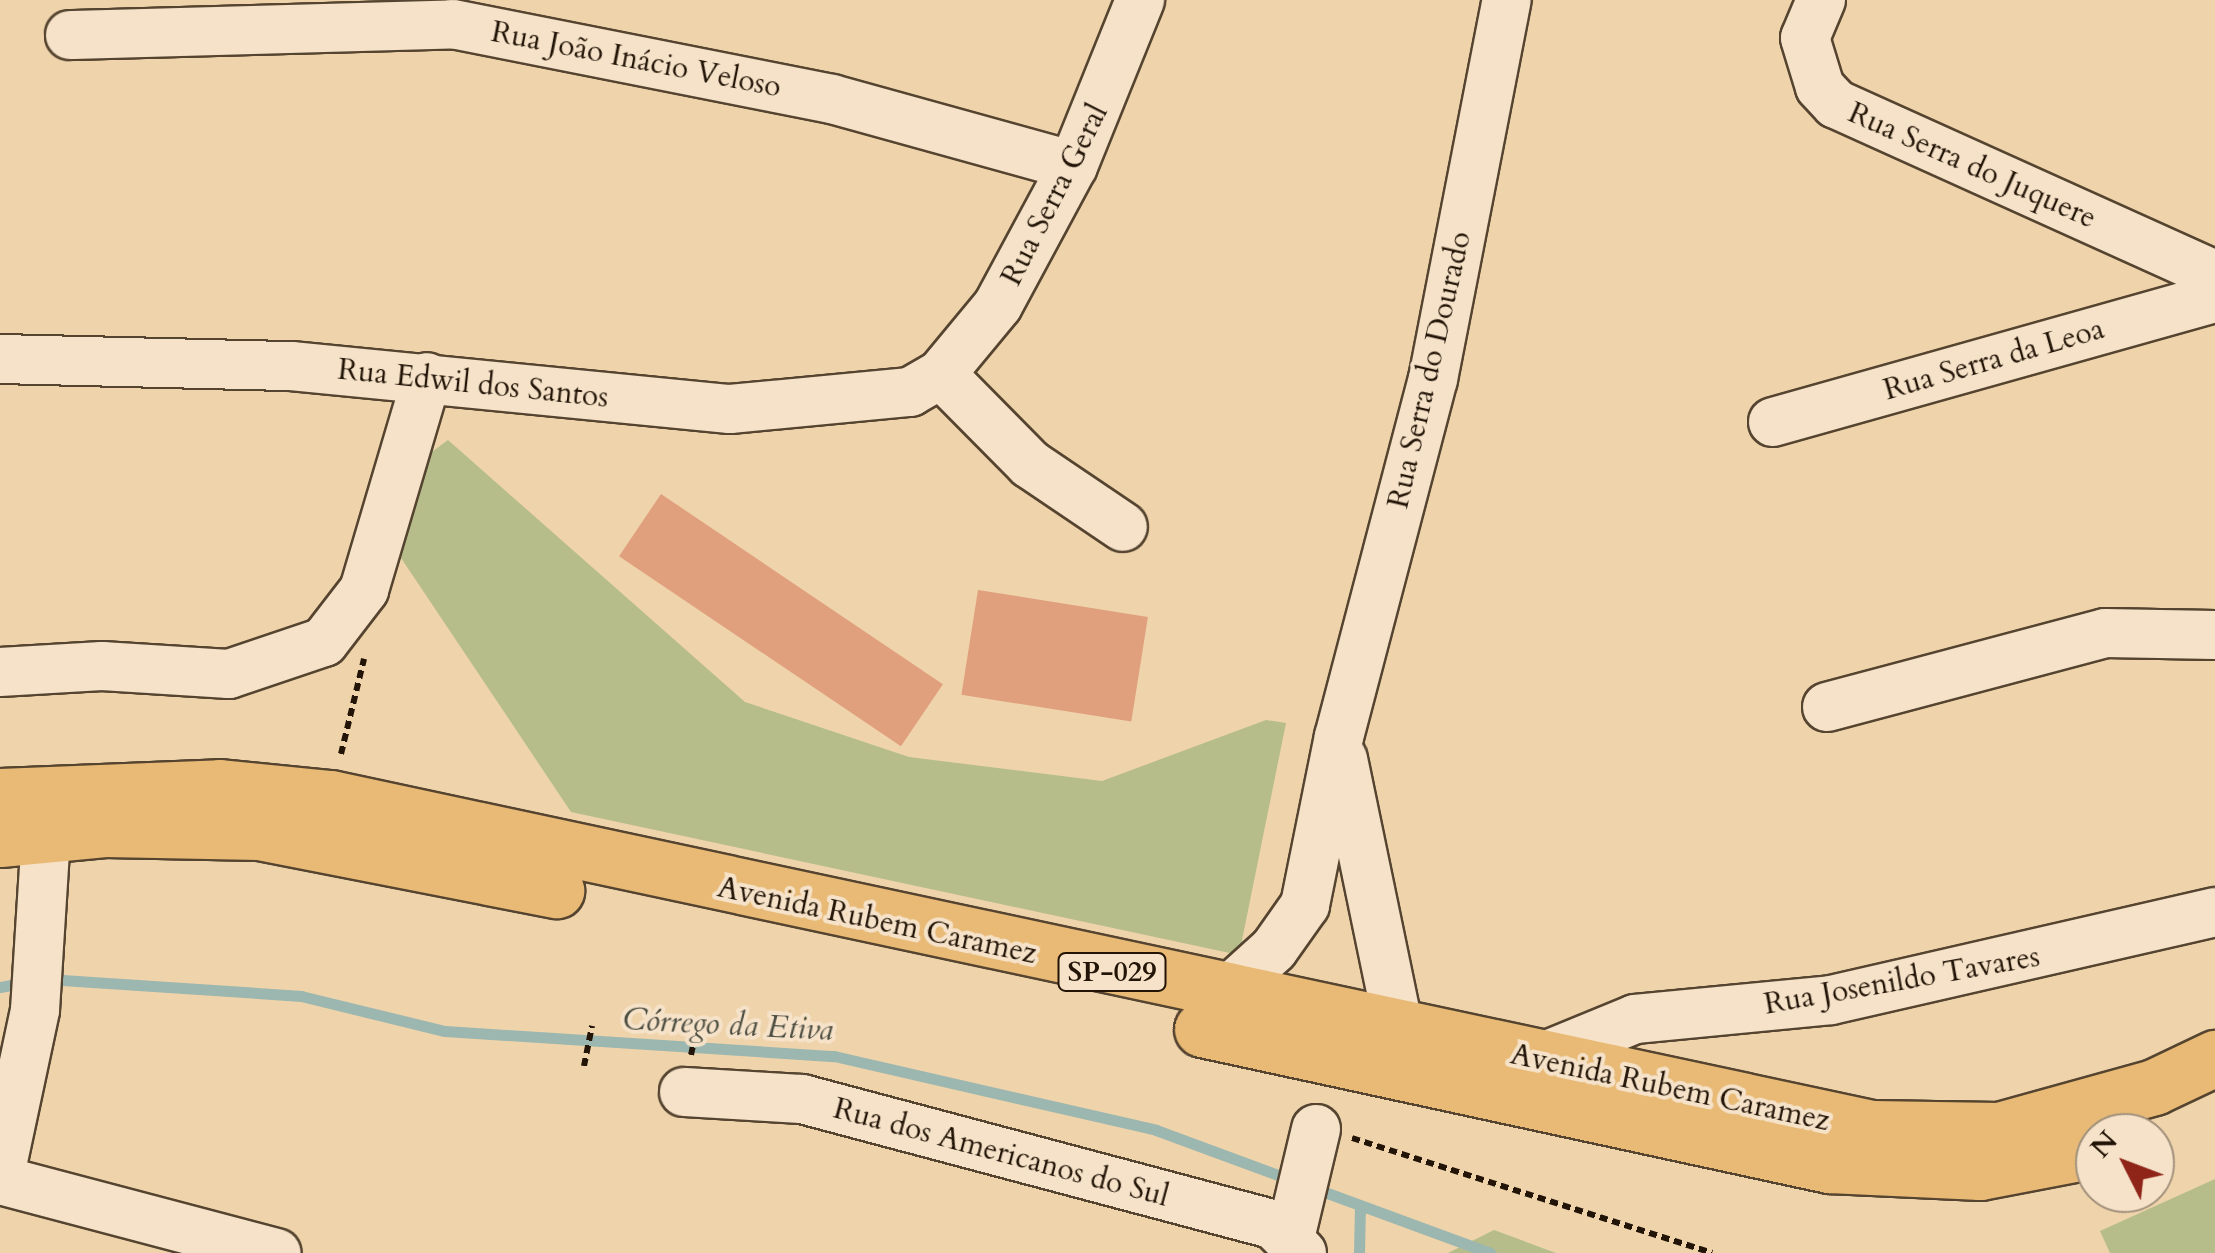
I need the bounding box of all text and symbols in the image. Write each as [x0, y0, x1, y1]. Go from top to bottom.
street label: Rua João Inácio Veloso [488, 14, 784, 106]
street label: Rua Serra do Juquere [1843, 95, 2101, 237]
street label: Rua Serra Geral [994, 98, 1116, 292]
street label: Rua Serra do Dourado [1381, 228, 1479, 512]
street label: Rua Serra da Leoa [1880, 311, 2108, 409]
street label: Rua Edwil dos Santos [336, 352, 610, 416]
street label: Avenida Rubem Caramez [714, 870, 1040, 972]
street label: Rua Josenildo Tavares [1761, 939, 2043, 1023]
road number: SP-029 [1057, 949, 1167, 995]
water label: Córrego da Etiva [622, 1000, 834, 1050]
street label: Avenida Rubem Caramez [1507, 1037, 1833, 1139]
street label: Rua dos Americanos do Sul [829, 1091, 1173, 1215]
north arrow [2075, 1113, 2175, 1213]
text: N [2082, 1123, 2126, 1166]

